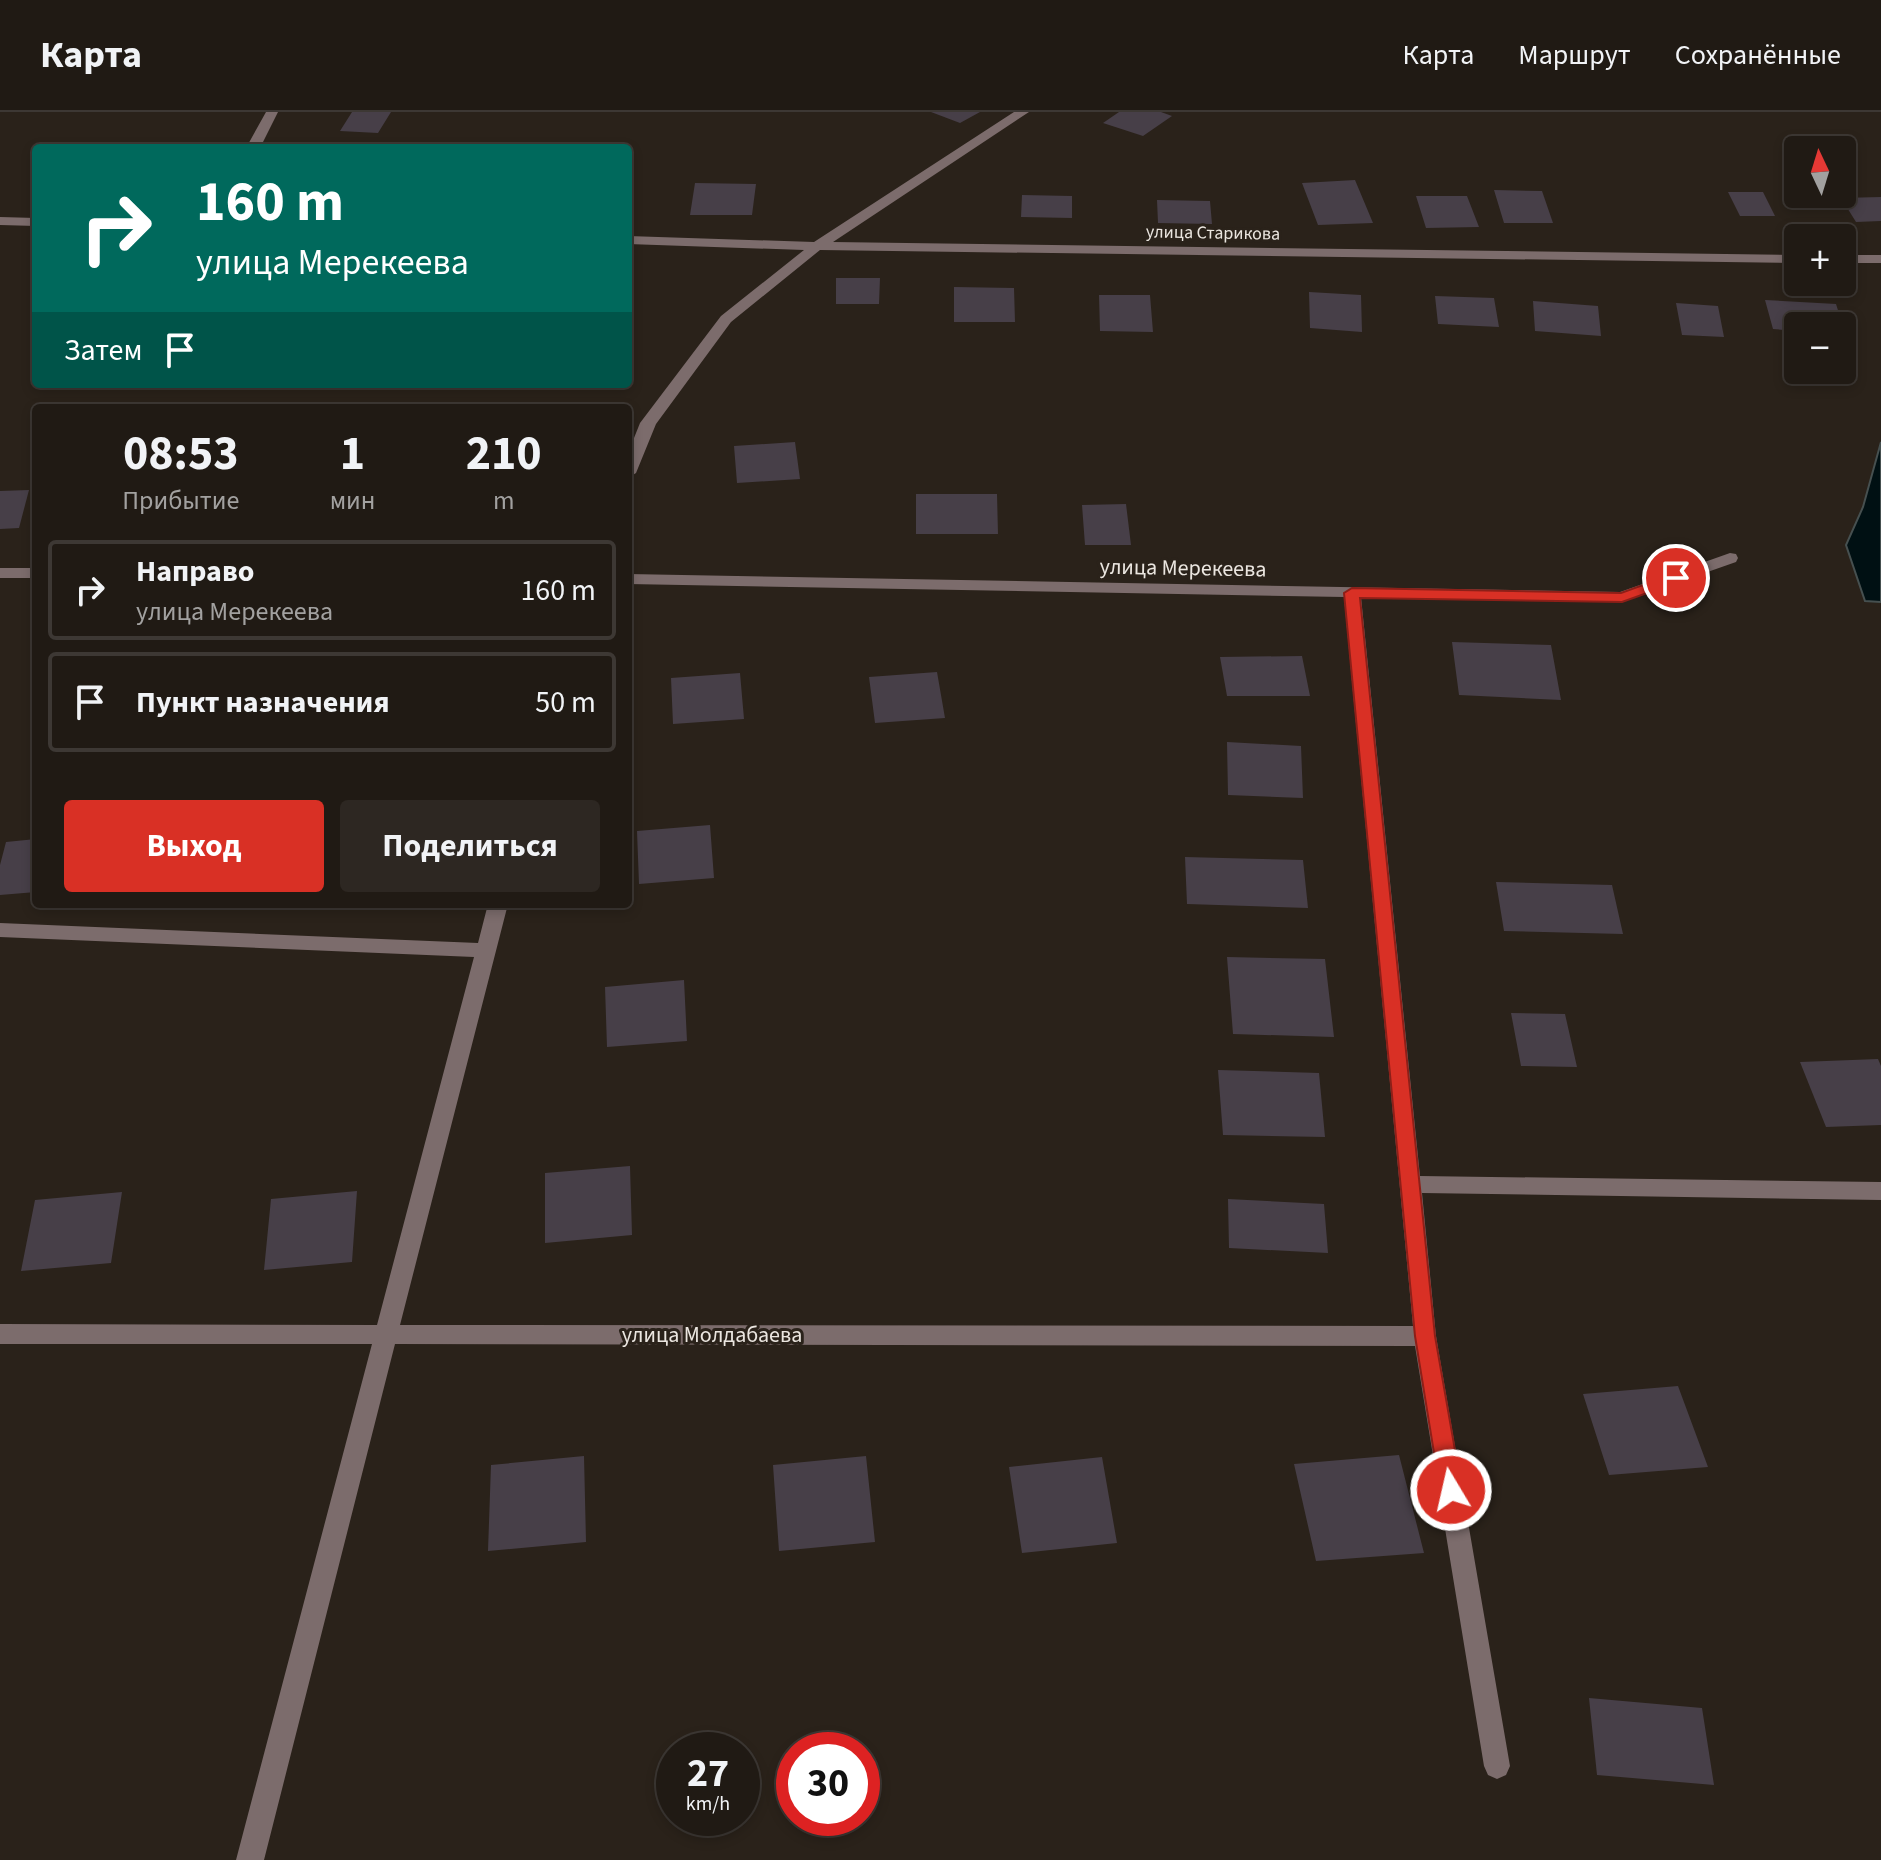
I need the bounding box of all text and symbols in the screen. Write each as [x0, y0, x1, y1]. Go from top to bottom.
text: Карта [40, 28, 142, 82]
text: Карта [1403, 35, 1474, 75]
text: Маршрут [1518, 35, 1631, 75]
text: Сохранённые [1675, 35, 1841, 75]
north arrow [1784, 136, 1856, 208]
map controls [1784, 136, 1856, 384]
text: 160 m [196, 163, 344, 242]
icon: right [64, 176, 168, 280]
street label: улица Старикова [1146, 219, 1280, 247]
button: + [1784, 224, 1856, 296]
text: улица Мерекеева [196, 237, 469, 288]
button: − [1784, 312, 1856, 384]
icon: arrive [158, 328, 202, 372]
text: Затем [64, 329, 142, 372]
text: 08:53 [123, 420, 239, 488]
text: 1 [340, 420, 365, 488]
text: 210 [466, 420, 542, 488]
text: Прибытие [122, 482, 239, 519]
text: мин [330, 482, 375, 519]
text: m [493, 482, 514, 519]
pin [1642, 544, 1710, 612]
text: Направо [136, 550, 254, 593]
street label: улица Мерекеева [1099, 551, 1267, 585]
icon: arrive [1654, 556, 1698, 600]
icon: right [68, 568, 112, 612]
text: 160 m [520, 569, 596, 612]
text: улица Мерекеева [136, 593, 333, 630]
icon: arrive [68, 680, 112, 724]
text: Пункт назначения [136, 681, 390, 724]
text: 50 m [535, 681, 596, 724]
button: Выход [64, 800, 324, 892]
button: Поделиться [340, 800, 600, 892]
street label: улица Молдабаева [622, 1319, 802, 1351]
position arrow [1409, 1448, 1493, 1532]
speed limit sign: 30 [776, 1732, 880, 1836]
text: 27 [687, 1745, 729, 1802]
text: km/h [686, 1790, 730, 1818]

